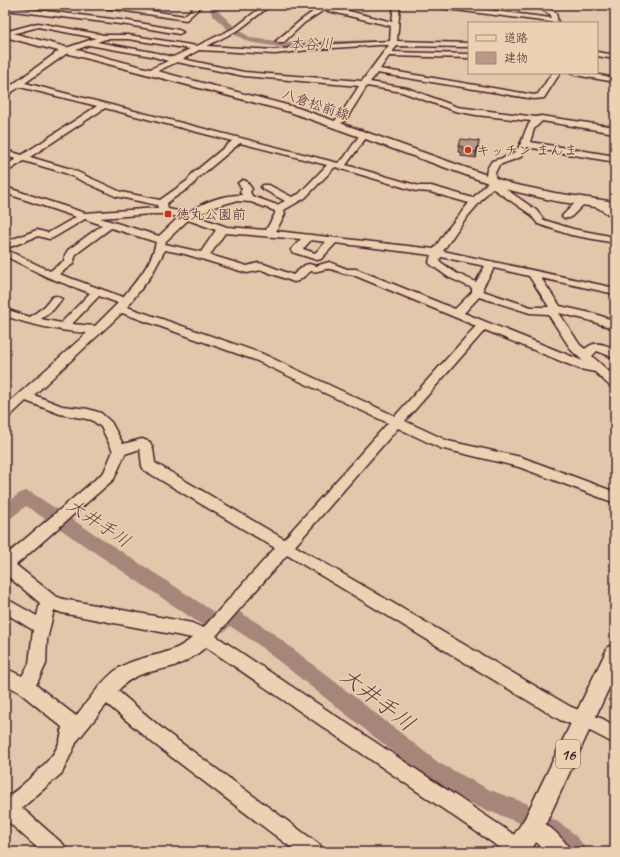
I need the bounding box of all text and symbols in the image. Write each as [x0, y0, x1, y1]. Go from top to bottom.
legend [468, 22, 598, 74]
text: 道路 [504, 30, 528, 46]
water label: 本谷川 [288, 35, 334, 54]
text: 建物 [504, 50, 528, 66]
street label: 八倉松前線 [280, 85, 352, 124]
place label: キッチン まんま [476, 142, 577, 159]
marker: キッチン まんま [463, 145, 473, 155]
place label: 徳丸公園前 [176, 206, 246, 223]
marker: 徳丸公園前 [163, 209, 173, 219]
water label: 大井手川 [63, 494, 135, 552]
water label: 大井手川 [334, 662, 421, 738]
road number: 16 [556, 740, 580, 768]

